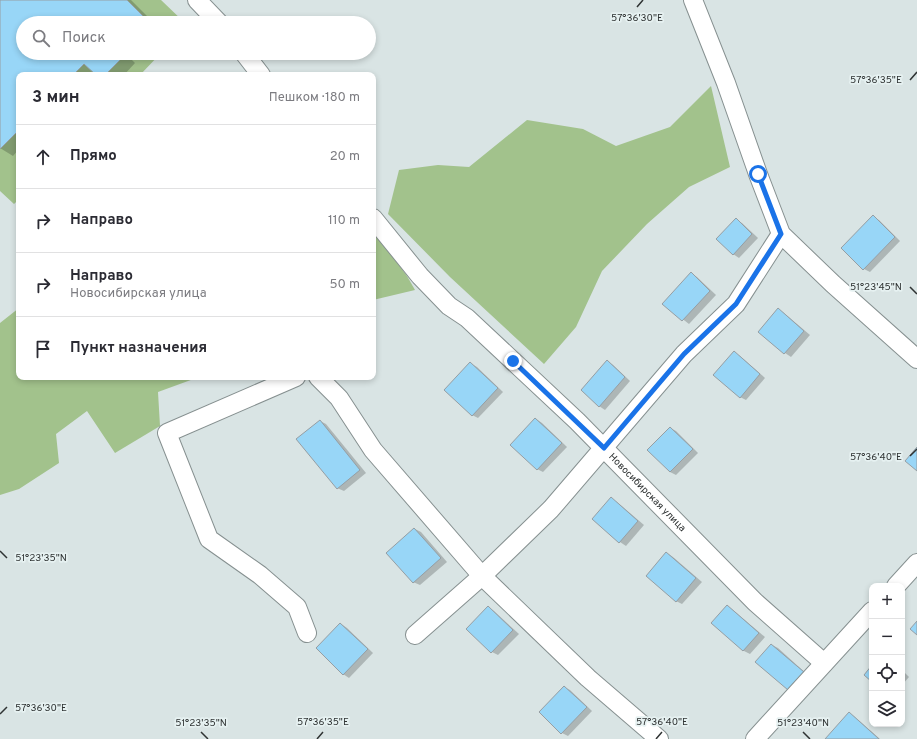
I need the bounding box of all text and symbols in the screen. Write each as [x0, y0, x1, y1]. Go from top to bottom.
text: 57°36'30"E [611, 12, 663, 25]
search box [16, 16, 376, 60]
icon: search [30, 27, 52, 49]
text: Поиск [62, 29, 106, 48]
text: 57°36'35"E [850, 74, 902, 87]
text: 3 мин [32, 87, 80, 109]
text: Пешком · 180 m [269, 90, 360, 106]
icon: ahead [32, 146, 54, 168]
text: Прямо [70, 147, 117, 166]
text: 20 m [330, 149, 360, 165]
route start [749, 165, 767, 183]
icon: right [32, 210, 54, 232]
text: Направо [70, 211, 133, 230]
text: 110 m [328, 213, 360, 229]
text: Направо [70, 267, 133, 286]
icon: right [32, 274, 54, 296]
text: 50 m [330, 277, 360, 293]
text: 51°23'45"N [850, 281, 902, 294]
text: Новосибирская улица [70, 286, 207, 302]
icon: arrive [32, 338, 54, 360]
text: Пункт назначения [70, 339, 207, 358]
route end [504, 352, 522, 370]
street label: Новосибирская улица [606, 450, 689, 535]
text: 57°36'40"E [850, 451, 902, 464]
text: 51°23'35"N [15, 552, 67, 565]
map controls [869, 583, 905, 727]
button: + [869, 583, 905, 619]
button: − [869, 619, 905, 655]
button: locate [869, 655, 905, 691]
button: layers [869, 691, 905, 727]
text: 57°36'30"E [15, 702, 67, 715]
text: 57°36'35"E [297, 716, 349, 729]
text: 57°36'40"E [636, 716, 688, 729]
text: 51°23'35"N [175, 717, 227, 730]
text: 51°23'40"N [777, 717, 829, 730]

